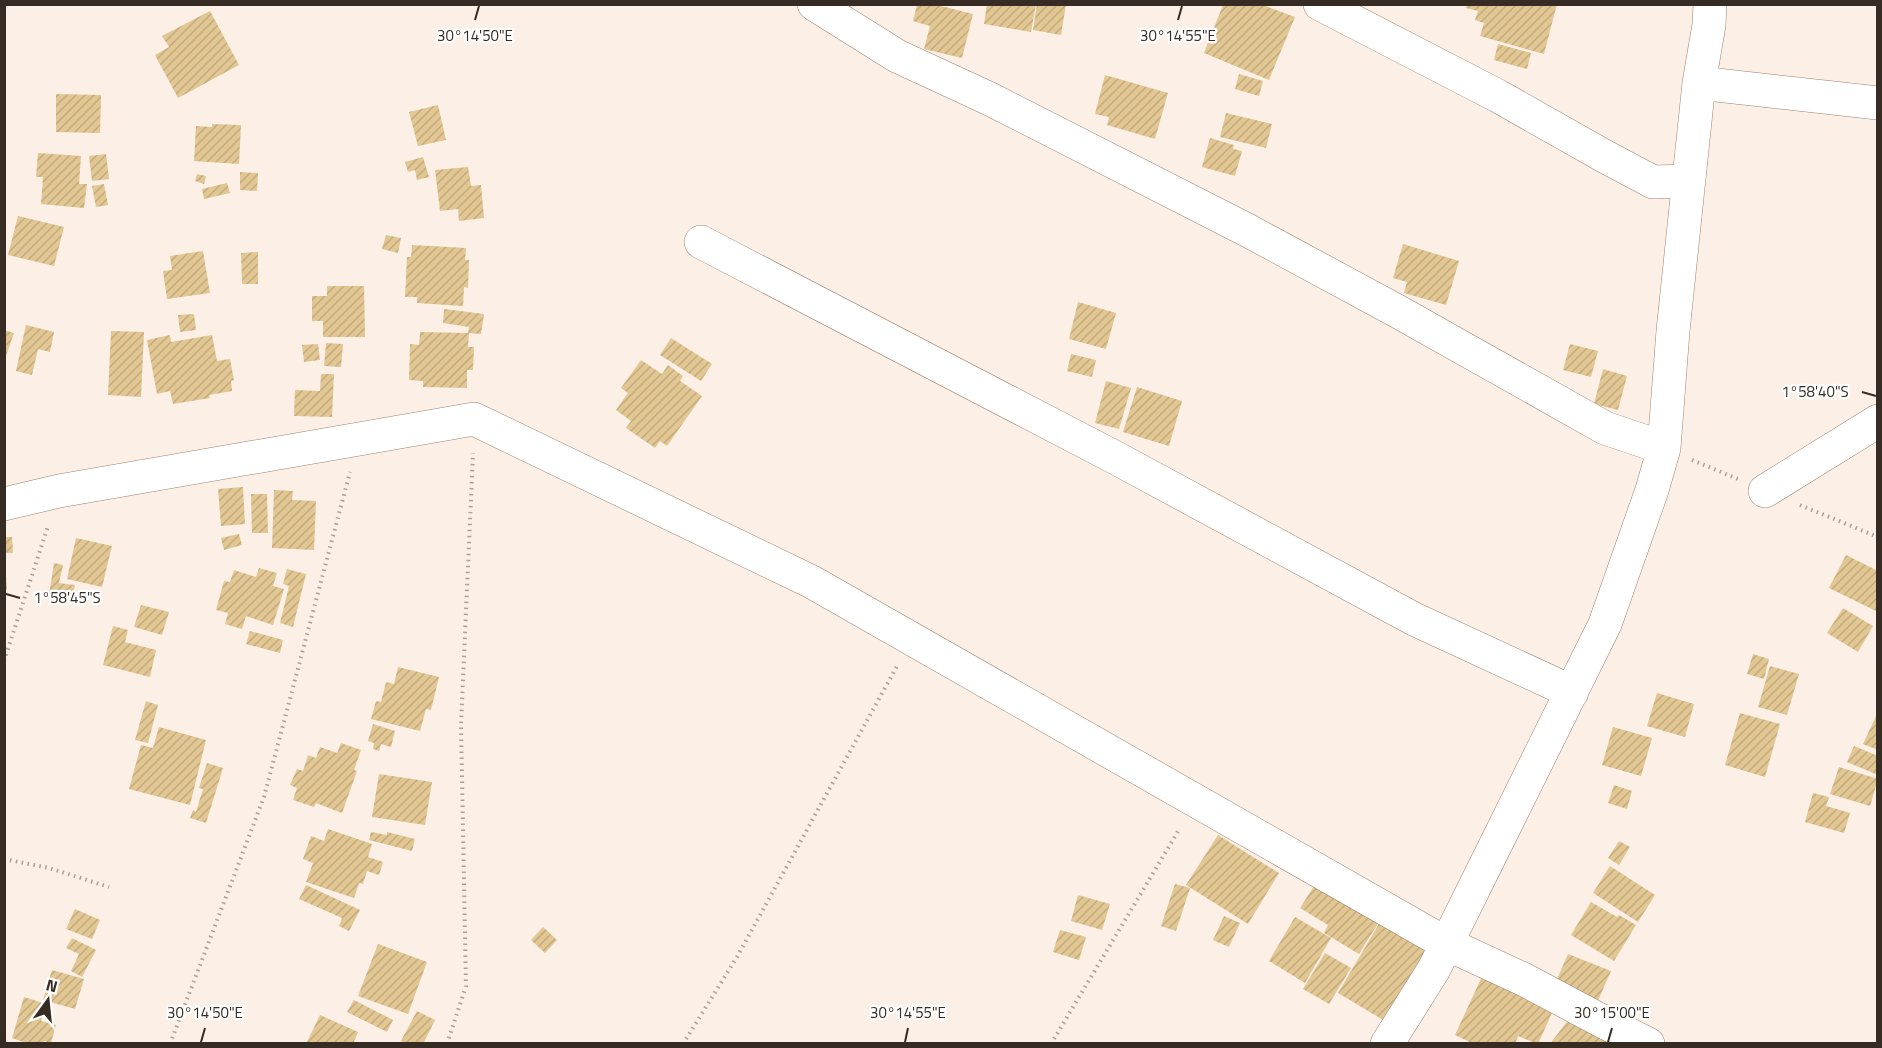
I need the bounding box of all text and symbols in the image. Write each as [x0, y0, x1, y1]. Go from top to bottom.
text: 30°14'50"E [437, 24, 513, 47]
text: 30°14'55"E [1140, 24, 1216, 47]
text: 1°58'40"S [1781, 380, 1849, 403]
text: 1°58'45"S [33, 586, 101, 609]
north arrow [18, 970, 78, 1030]
text: N [43, 972, 60, 999]
text: 30°14'50"E [167, 1001, 243, 1024]
text: 30°14'55"E [870, 1001, 946, 1024]
text: 30°15'00"E [1574, 1001, 1650, 1024]

